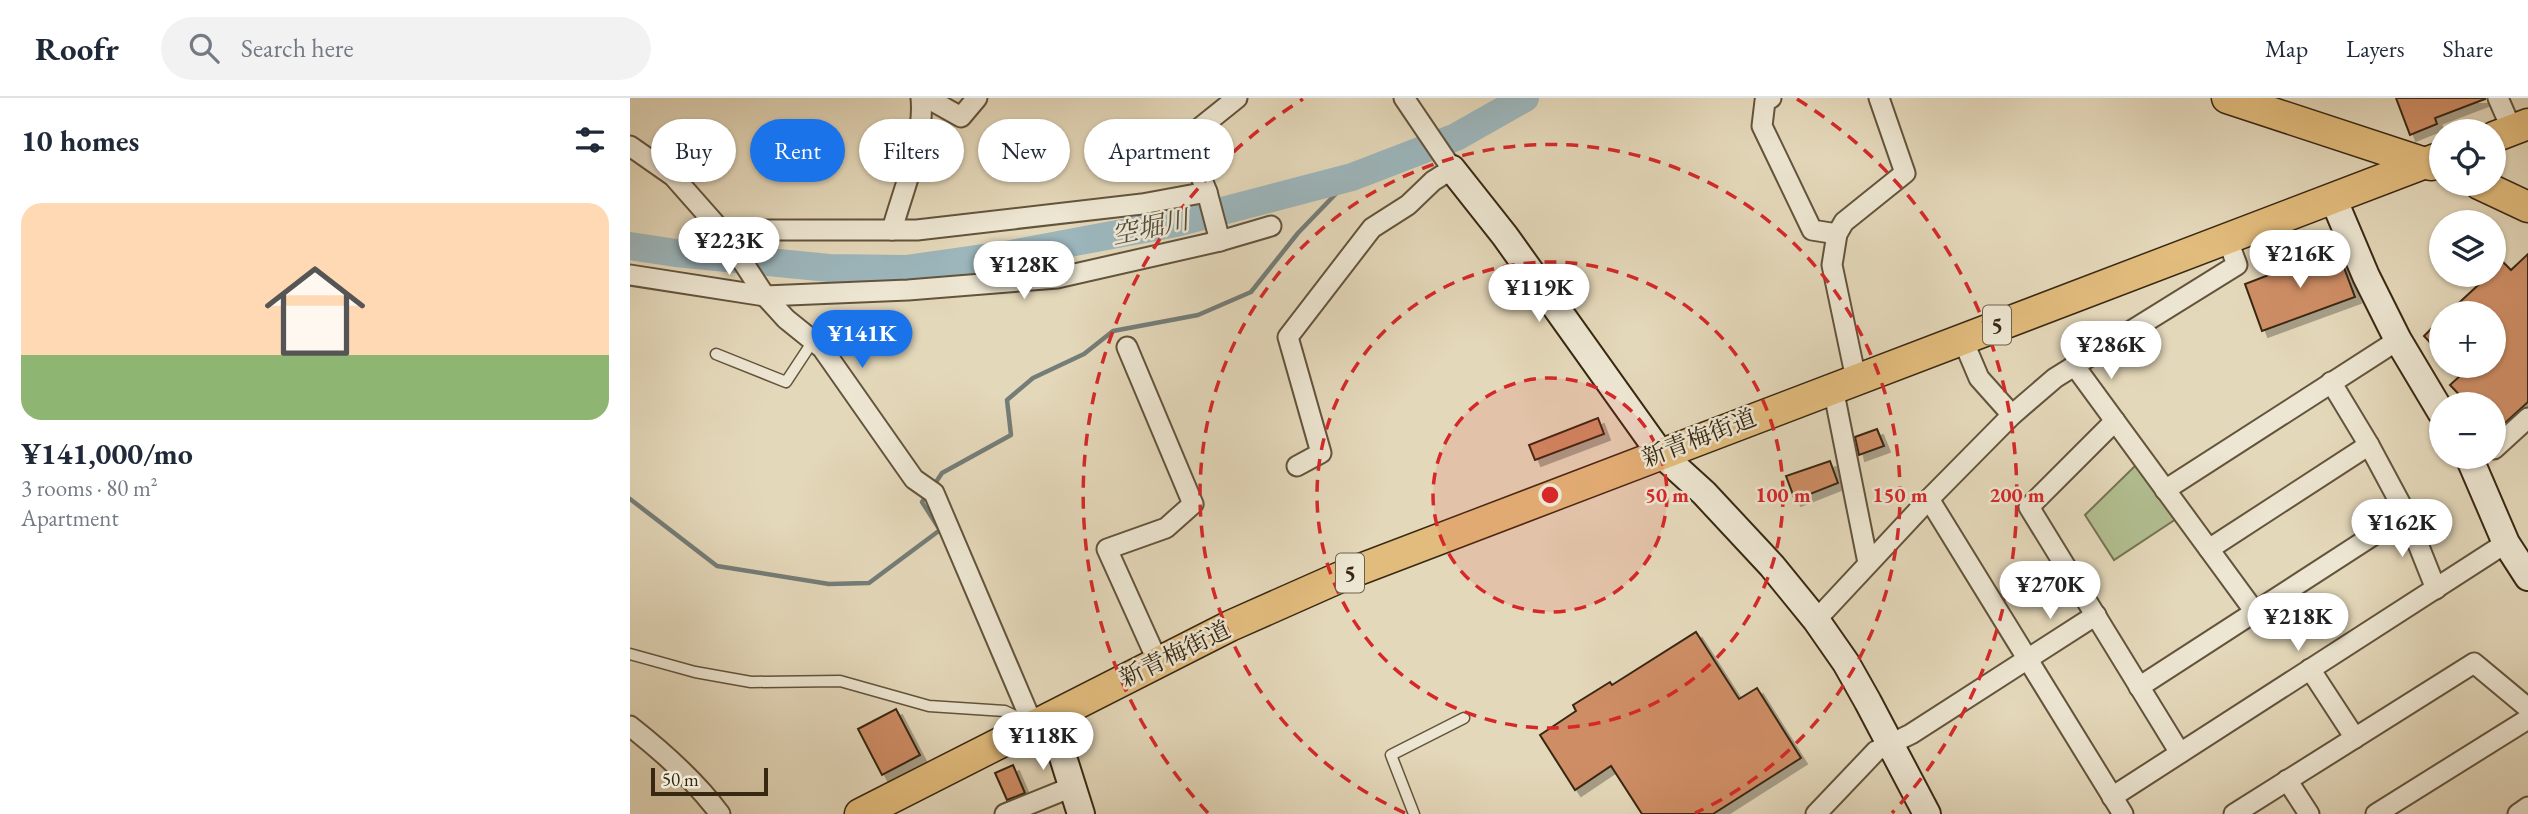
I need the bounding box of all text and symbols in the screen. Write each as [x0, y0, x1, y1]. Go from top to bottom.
search box [161, 17, 651, 80]
text: Roofr [35, 27, 119, 70]
icon: search [185, 29, 223, 67]
text: Search here [241, 31, 354, 65]
text: Map [2265, 33, 2308, 64]
text: Layers [2346, 33, 2405, 64]
text: Share [2443, 33, 2493, 64]
chip: Buy [651, 119, 736, 182]
chip: Rent [750, 119, 845, 182]
chip: Filters [859, 119, 964, 182]
chip: New [978, 119, 1070, 182]
chip: Apartment [1084, 119, 1234, 182]
map controls [2429, 119, 2506, 469]
button: locate [2429, 119, 2506, 196]
text: 10 homes [21, 121, 139, 160]
icon: filters [571, 121, 609, 159]
water label: 空堀川 [1108, 202, 1195, 252]
button: layers [2429, 210, 2506, 287]
pin: ¥223K [680, 218, 778, 277]
text: ¥223K [694, 225, 764, 255]
pin: ¥216K [2251, 230, 2349, 290]
text: ¥216K [2265, 238, 2335, 268]
pin: ¥128K [975, 242, 1073, 301]
icon: home [252, 248, 378, 374]
text: ¥128K [989, 249, 1059, 279]
pin: ¥119K [1490, 264, 1588, 324]
text: ¥119K [1504, 272, 1574, 302]
button: + [2429, 301, 2506, 378]
road number: 5 [1983, 306, 2011, 344]
pin: ¥141K [813, 310, 911, 370]
text: ¥141K [827, 318, 897, 348]
pin: ¥286K [2062, 322, 2160, 381]
text: ¥286K [2076, 329, 2146, 359]
button: − [2429, 392, 2506, 469]
street label: 新青梅街道 [1637, 402, 1760, 474]
text: ¥141,000/mo [21, 434, 193, 473]
text: 3 rooms · 80 m² [21, 473, 158, 503]
text: 50 m [1645, 481, 1689, 508]
text: 100 m [1755, 481, 1811, 508]
text: 150 m [1872, 481, 1928, 508]
text: 200 m [1989, 481, 2045, 508]
centre of rings [1538, 483, 1562, 507]
pin: ¥162K [2353, 500, 2451, 559]
text: Apartment [21, 503, 119, 533]
text: ¥162K [2367, 507, 2437, 537]
road number: 5 [1336, 554, 1364, 593]
pin: ¥270K [2001, 561, 2099, 621]
text: ¥270K [2015, 569, 2085, 599]
pin: ¥218K [2249, 594, 2347, 653]
text: ¥218K [2263, 601, 2333, 631]
street label: 新青梅街道 [1114, 613, 1236, 694]
pin: ¥118K [994, 712, 1092, 772]
text: ¥118K [1008, 720, 1078, 750]
scale bar [651, 765, 768, 797]
text: 50 m [662, 767, 699, 792]

